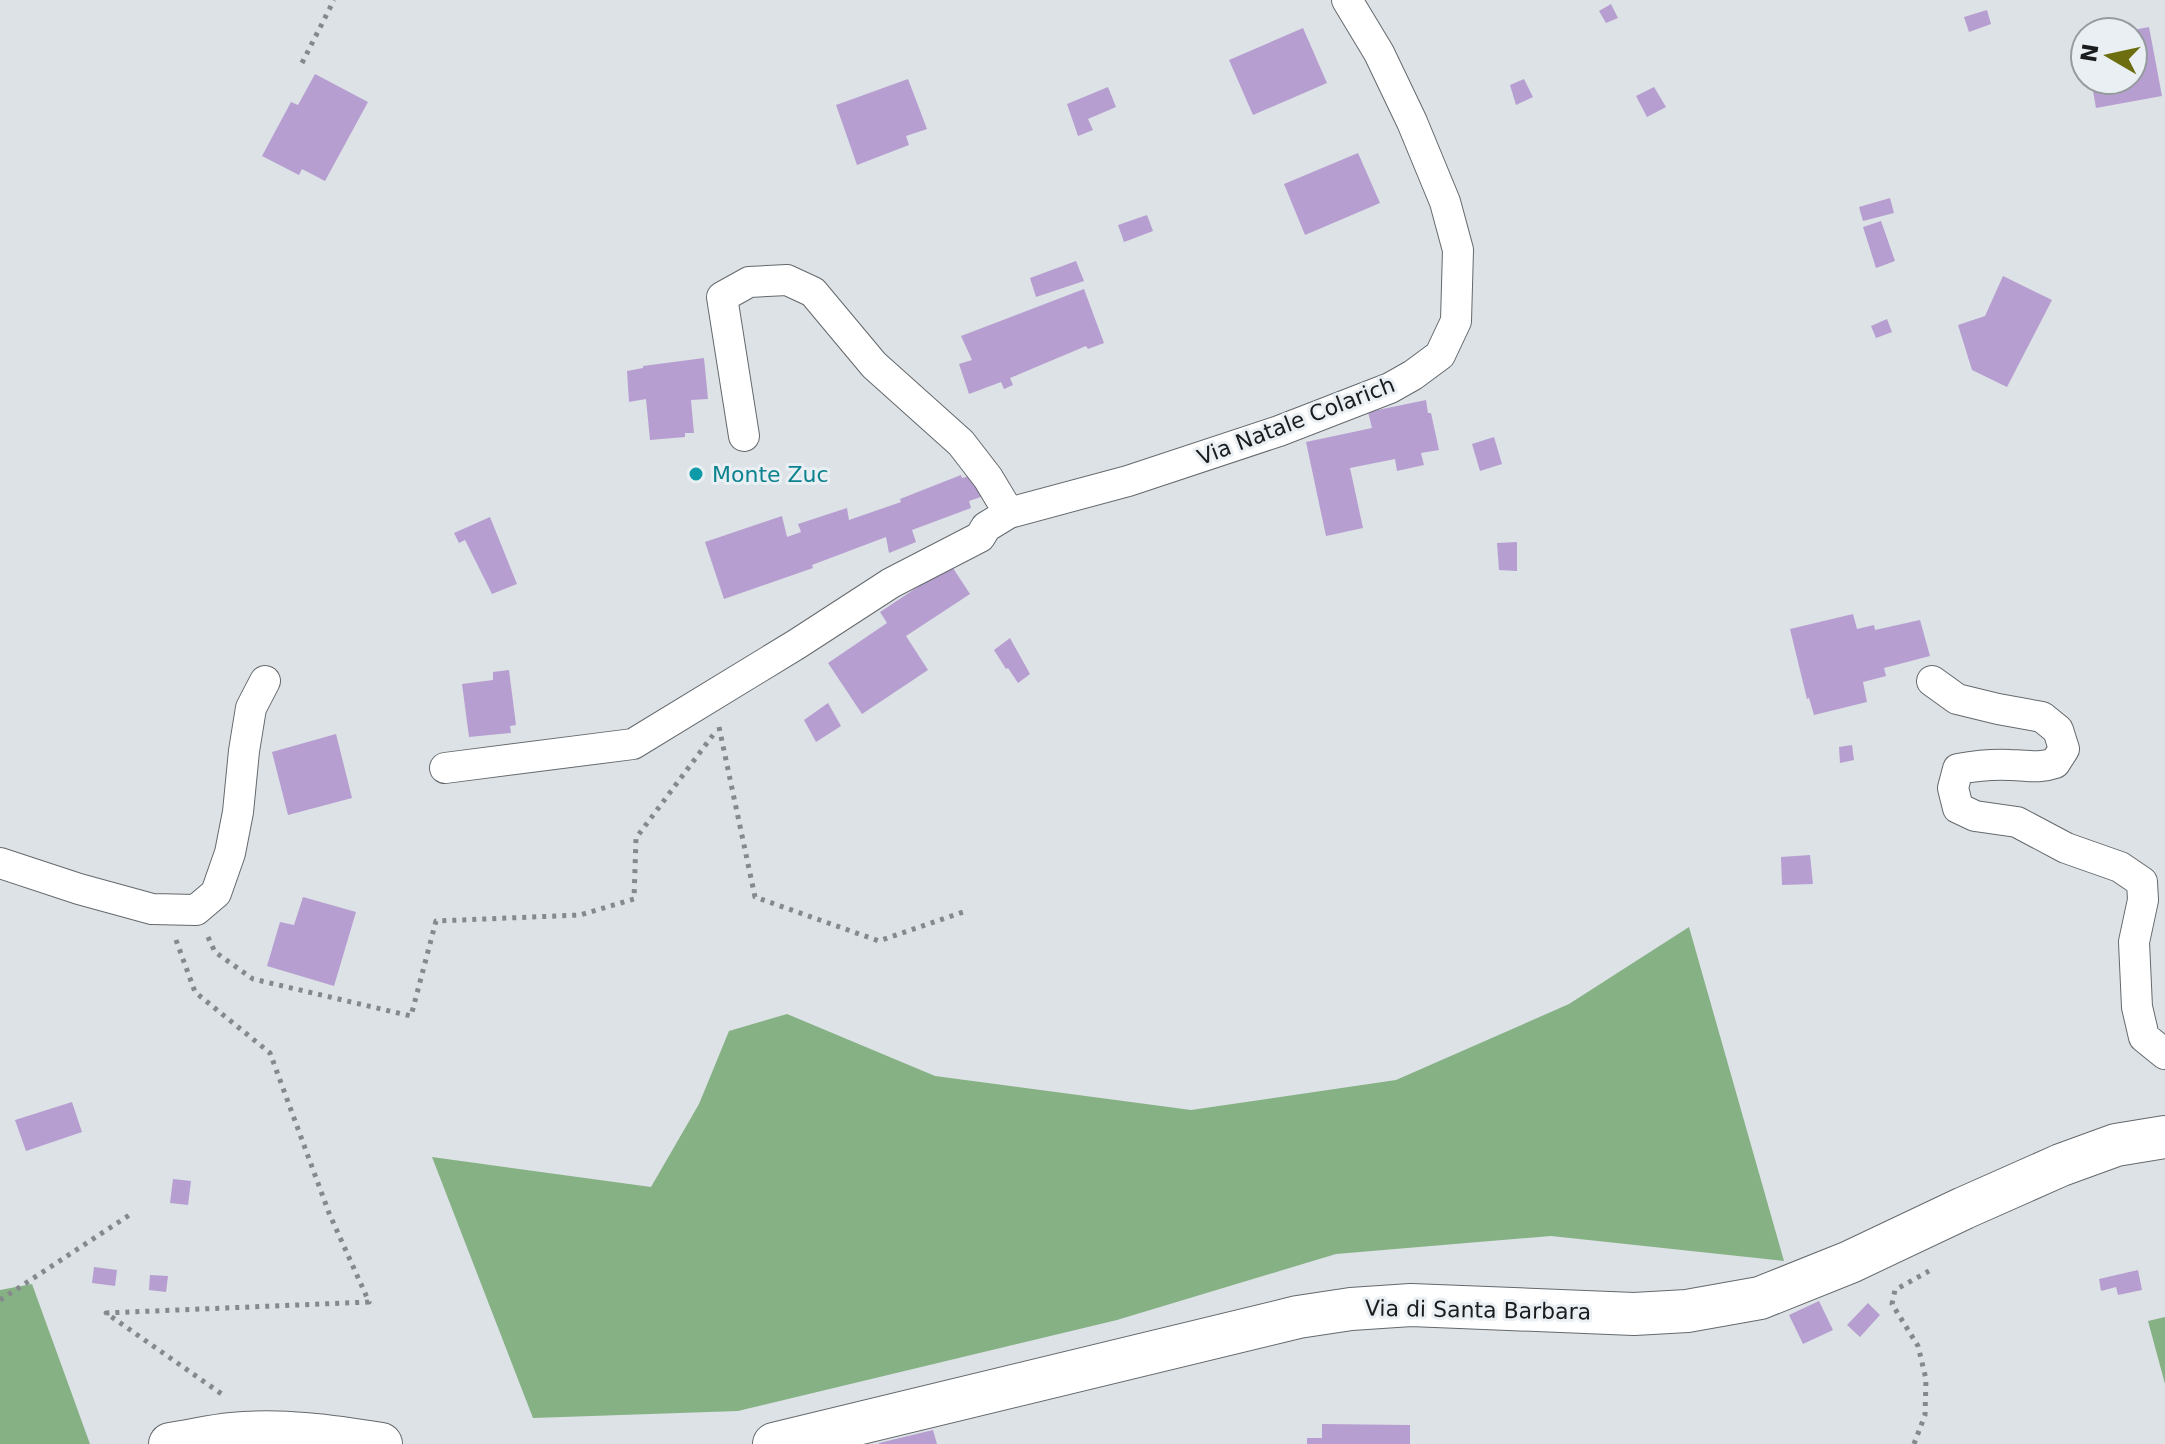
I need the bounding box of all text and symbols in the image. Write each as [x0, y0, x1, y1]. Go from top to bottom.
north arrow [2069, 16, 2149, 96]
text: N [2076, 42, 2104, 64]
street label: Via Natale Colarich [1194, 372, 1398, 470]
place label: Monte Zuc [712, 462, 829, 487]
marker: Monte Zuc [687, 465, 705, 483]
street label: Via di Santa Barbara [1365, 1296, 1591, 1324]

